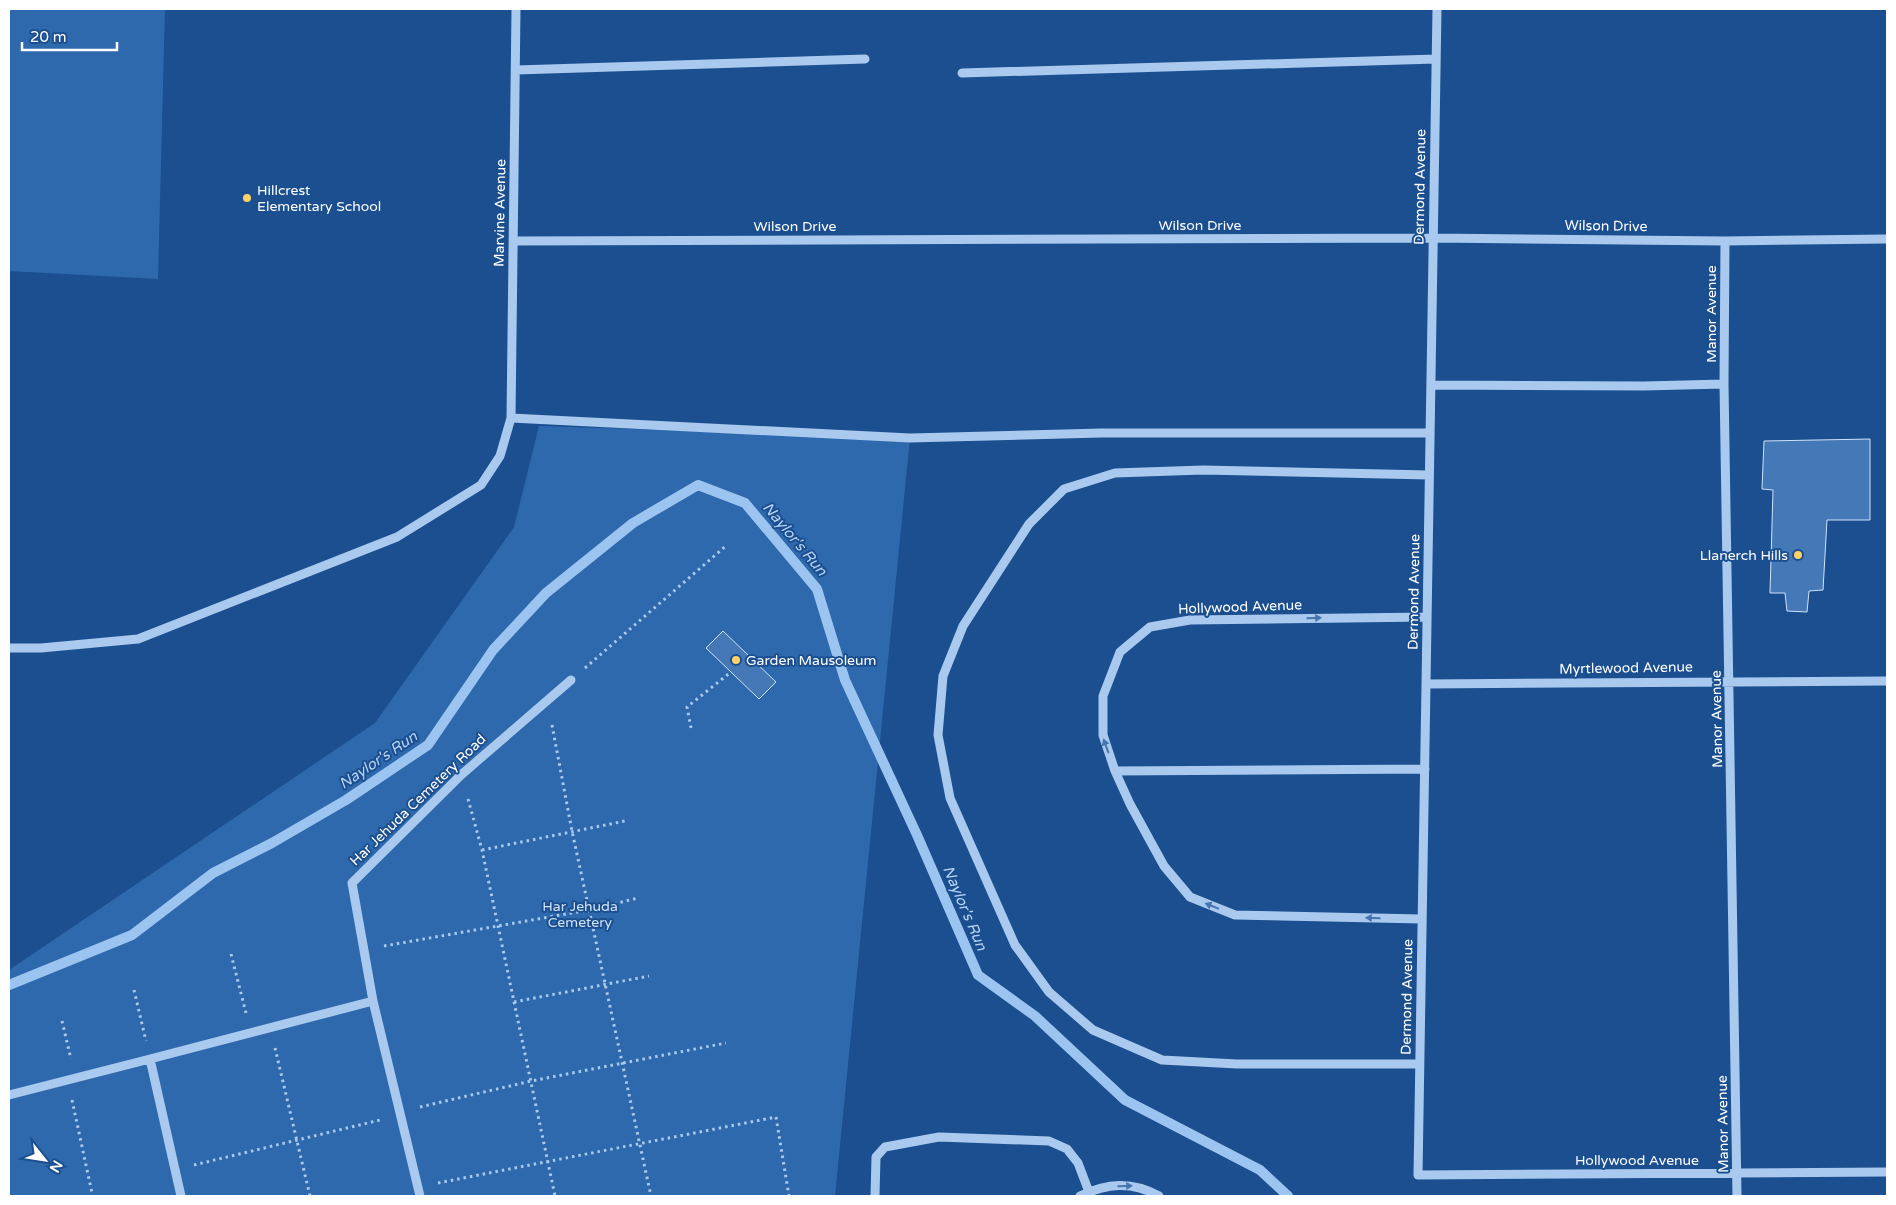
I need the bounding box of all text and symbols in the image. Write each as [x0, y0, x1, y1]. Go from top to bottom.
scale bar [22, 20, 118, 52]
text: 20 m [30, 28, 67, 46]
street label: Dermond Avenue [1410, 129, 1430, 245]
street label: Marvine Avenue [491, 159, 509, 267]
place label: Hillcrest Elementary School [257, 182, 381, 215]
marker: Hillcrest Elementary School [241, 192, 253, 204]
street label: Wilson Drive [1159, 217, 1242, 234]
street label: Wilson Drive [1564, 217, 1648, 235]
street label: Wilson Drive [754, 218, 837, 235]
street label: Manor Avenue [1703, 265, 1720, 363]
water label: Naylor's Run [759, 499, 831, 580]
street label: Dermond Avenue [1404, 534, 1424, 650]
place label: Llanerch Hills [1700, 547, 1788, 564]
marker: Llanerch Hills [1792, 549, 1804, 561]
street label: Hollywood Avenue [1178, 596, 1302, 618]
one-way arrow [1306, 614, 1322, 622]
place label: Garden Mausoleum [746, 652, 876, 669]
marker: Garden Mausoleum [730, 654, 742, 666]
street label: Myrtlewood Avenue [1559, 658, 1693, 678]
street label: Manor Avenue [1708, 670, 1726, 768]
water label: Naylor's Run [335, 727, 421, 793]
street label: Har Jehuda Cemetery Road [347, 731, 489, 869]
one-way arrow [1102, 739, 1110, 754]
water label: Naylor's Run [939, 863, 991, 954]
park label: Har Jehuda Cemetery [542, 898, 618, 931]
one-way arrow [1204, 902, 1219, 910]
one-way arrow [1365, 914, 1381, 922]
street label: Dermond Avenue [1397, 939, 1417, 1055]
street label: Manor Avenue [1714, 1075, 1732, 1173]
north arrow [20, 1135, 70, 1185]
street label: Hollywood Avenue [1575, 1152, 1699, 1169]
text: N [46, 1157, 66, 1175]
one-way arrow [1117, 1182, 1133, 1190]

